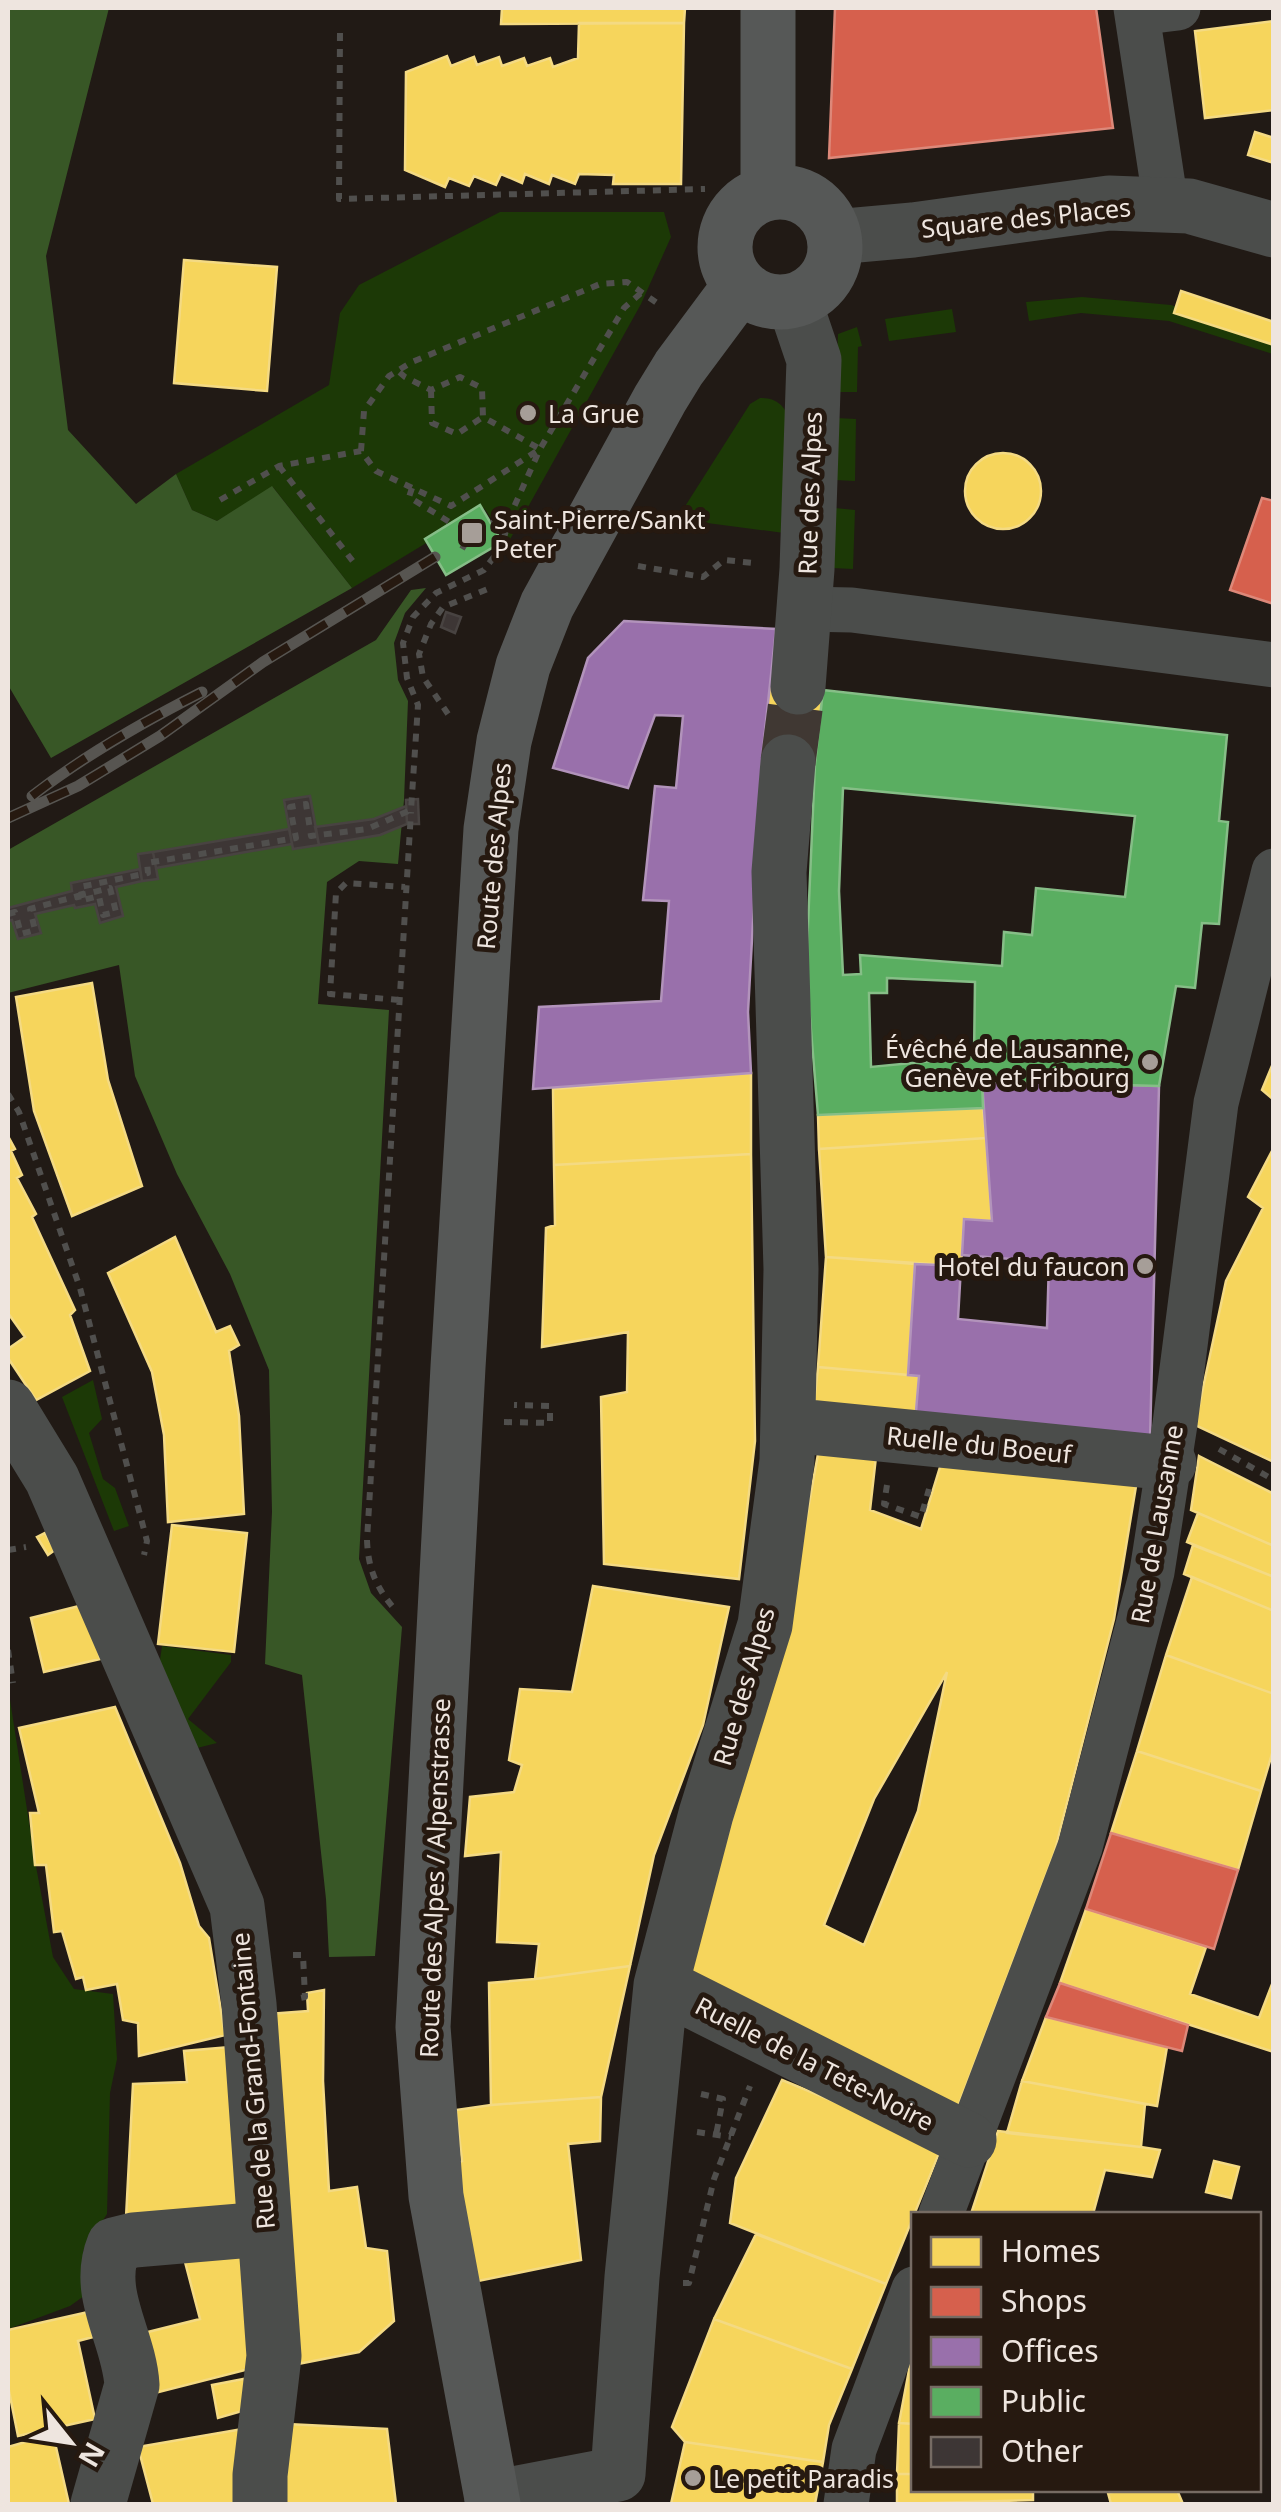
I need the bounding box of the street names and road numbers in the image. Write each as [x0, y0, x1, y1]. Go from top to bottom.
street label: Square des Places [919, 189, 1133, 245]
street label: Rue des Alpes [789, 411, 829, 575]
street label: Route des Alpes [468, 761, 518, 951]
street label: Ruelle du Boeuf [885, 1417, 1074, 1471]
street label: Rue de Lausanne [1122, 1422, 1190, 1626]
street label: Rue des Alpes [704, 1603, 782, 1769]
street label: Route des Alpes / Alpenstrasse [411, 1697, 457, 2059]
street label: Rue de la Grand-Fontaine [222, 1931, 282, 2231]
street label: Ruelle de la Tete-Noire [690, 1988, 940, 2138]

